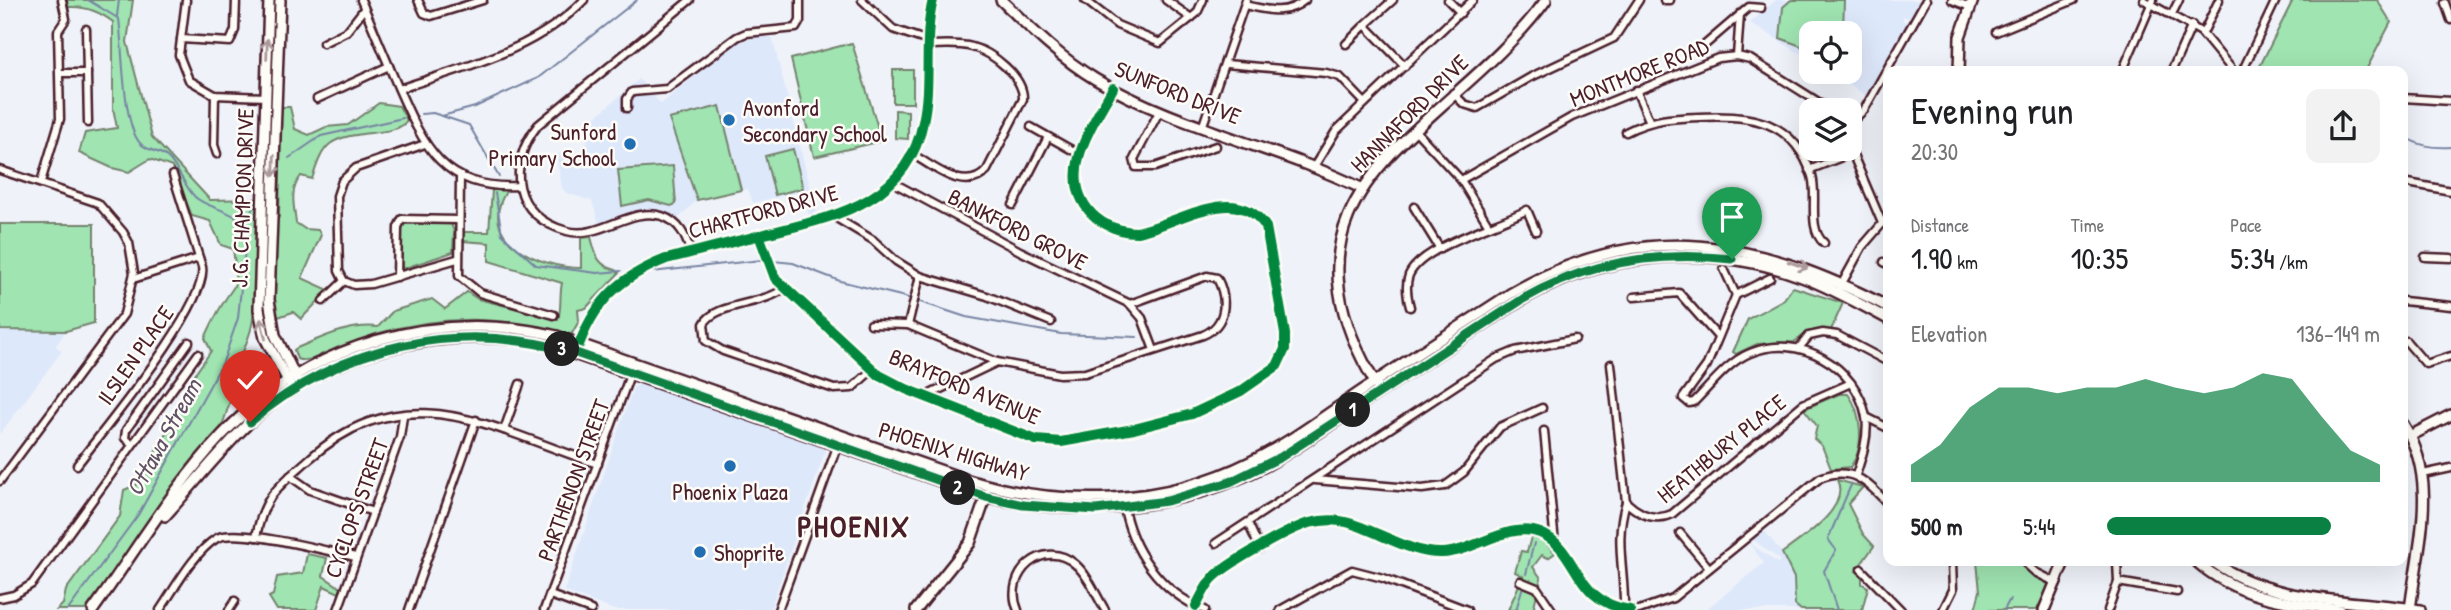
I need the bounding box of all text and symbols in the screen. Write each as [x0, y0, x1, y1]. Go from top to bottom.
map controls [1799, 21, 1862, 161]
button: locate [1799, 21, 1862, 84]
street label: MONTMORE ROAD [1565, 30, 1713, 114]
one-way arrow [260, 37, 273, 60]
street label: HANNAFORD DRIVE [1343, 47, 1475, 179]
street label: SUNFORD DRIVE [1110, 53, 1246, 131]
text: Evening run [1911, 84, 2074, 136]
button: share [2306, 89, 2380, 163]
place label: Avonford Secondary School [743, 92, 888, 149]
button: layers [1799, 98, 1862, 161]
street label: J.G. CHAMPION DRIVE [223, 108, 261, 288]
marker: Avonford Secondary School [721, 112, 737, 128]
place label: Sunford Primary School [489, 116, 617, 173]
marker: Sunford Primary School [622, 136, 638, 152]
text: 20:30 [1911, 136, 1958, 167]
one-way arrow [267, 154, 280, 177]
street label: CHARTFORD DRIVE [685, 176, 841, 246]
street label: BANKFORD GROVE [943, 181, 1093, 277]
pin [1702, 187, 1762, 259]
icon: arrive [1713, 198, 1751, 236]
text: Distance [1911, 212, 1969, 238]
text: Time [2071, 212, 2104, 238]
text: Pace [2230, 212, 2262, 238]
text: 1.90 [1911, 238, 1953, 278]
text: 10:35 [2071, 238, 2128, 278]
text: 5:34 [2230, 238, 2275, 278]
text: km [1953, 249, 1978, 275]
text: /km [2275, 249, 2308, 275]
one-way arrow [1786, 260, 1808, 272]
street label: ILSLEN PLACE [89, 299, 181, 411]
text: Elevation [1911, 318, 1987, 349]
text: 136–149 m [2296, 318, 2380, 349]
one-way arrow [256, 319, 269, 341]
pin: 3 [544, 332, 580, 366]
text: 3 [557, 335, 566, 361]
street label: BRAYFORD AVENUE [885, 340, 1045, 432]
pin [220, 350, 280, 422]
icon: check [231, 361, 269, 399]
water label: Ottawa Stream [118, 372, 209, 501]
street label: HEATHBURY PLACE [1650, 386, 1792, 510]
pin: 1 [1336, 392, 1370, 428]
street label: PARTHENON STREET [529, 395, 617, 565]
text: 1 [1349, 396, 1356, 422]
street label: PHOENIX HIGHWAY [875, 414, 1033, 488]
street label: CYCLOPS STREET [316, 434, 396, 582]
marker: Phoenix Plaza [722, 458, 738, 474]
pin: 2 [940, 470, 976, 505]
text: 2 [953, 474, 962, 500]
place label: Phoenix Plaza [672, 476, 788, 507]
district label: PHOENIX [797, 506, 911, 546]
text: 500 m [1911, 511, 1962, 542]
text: 5:44 [2023, 511, 2055, 542]
place label: Shoprite [714, 537, 784, 568]
marker: Shoprite [692, 544, 708, 560]

